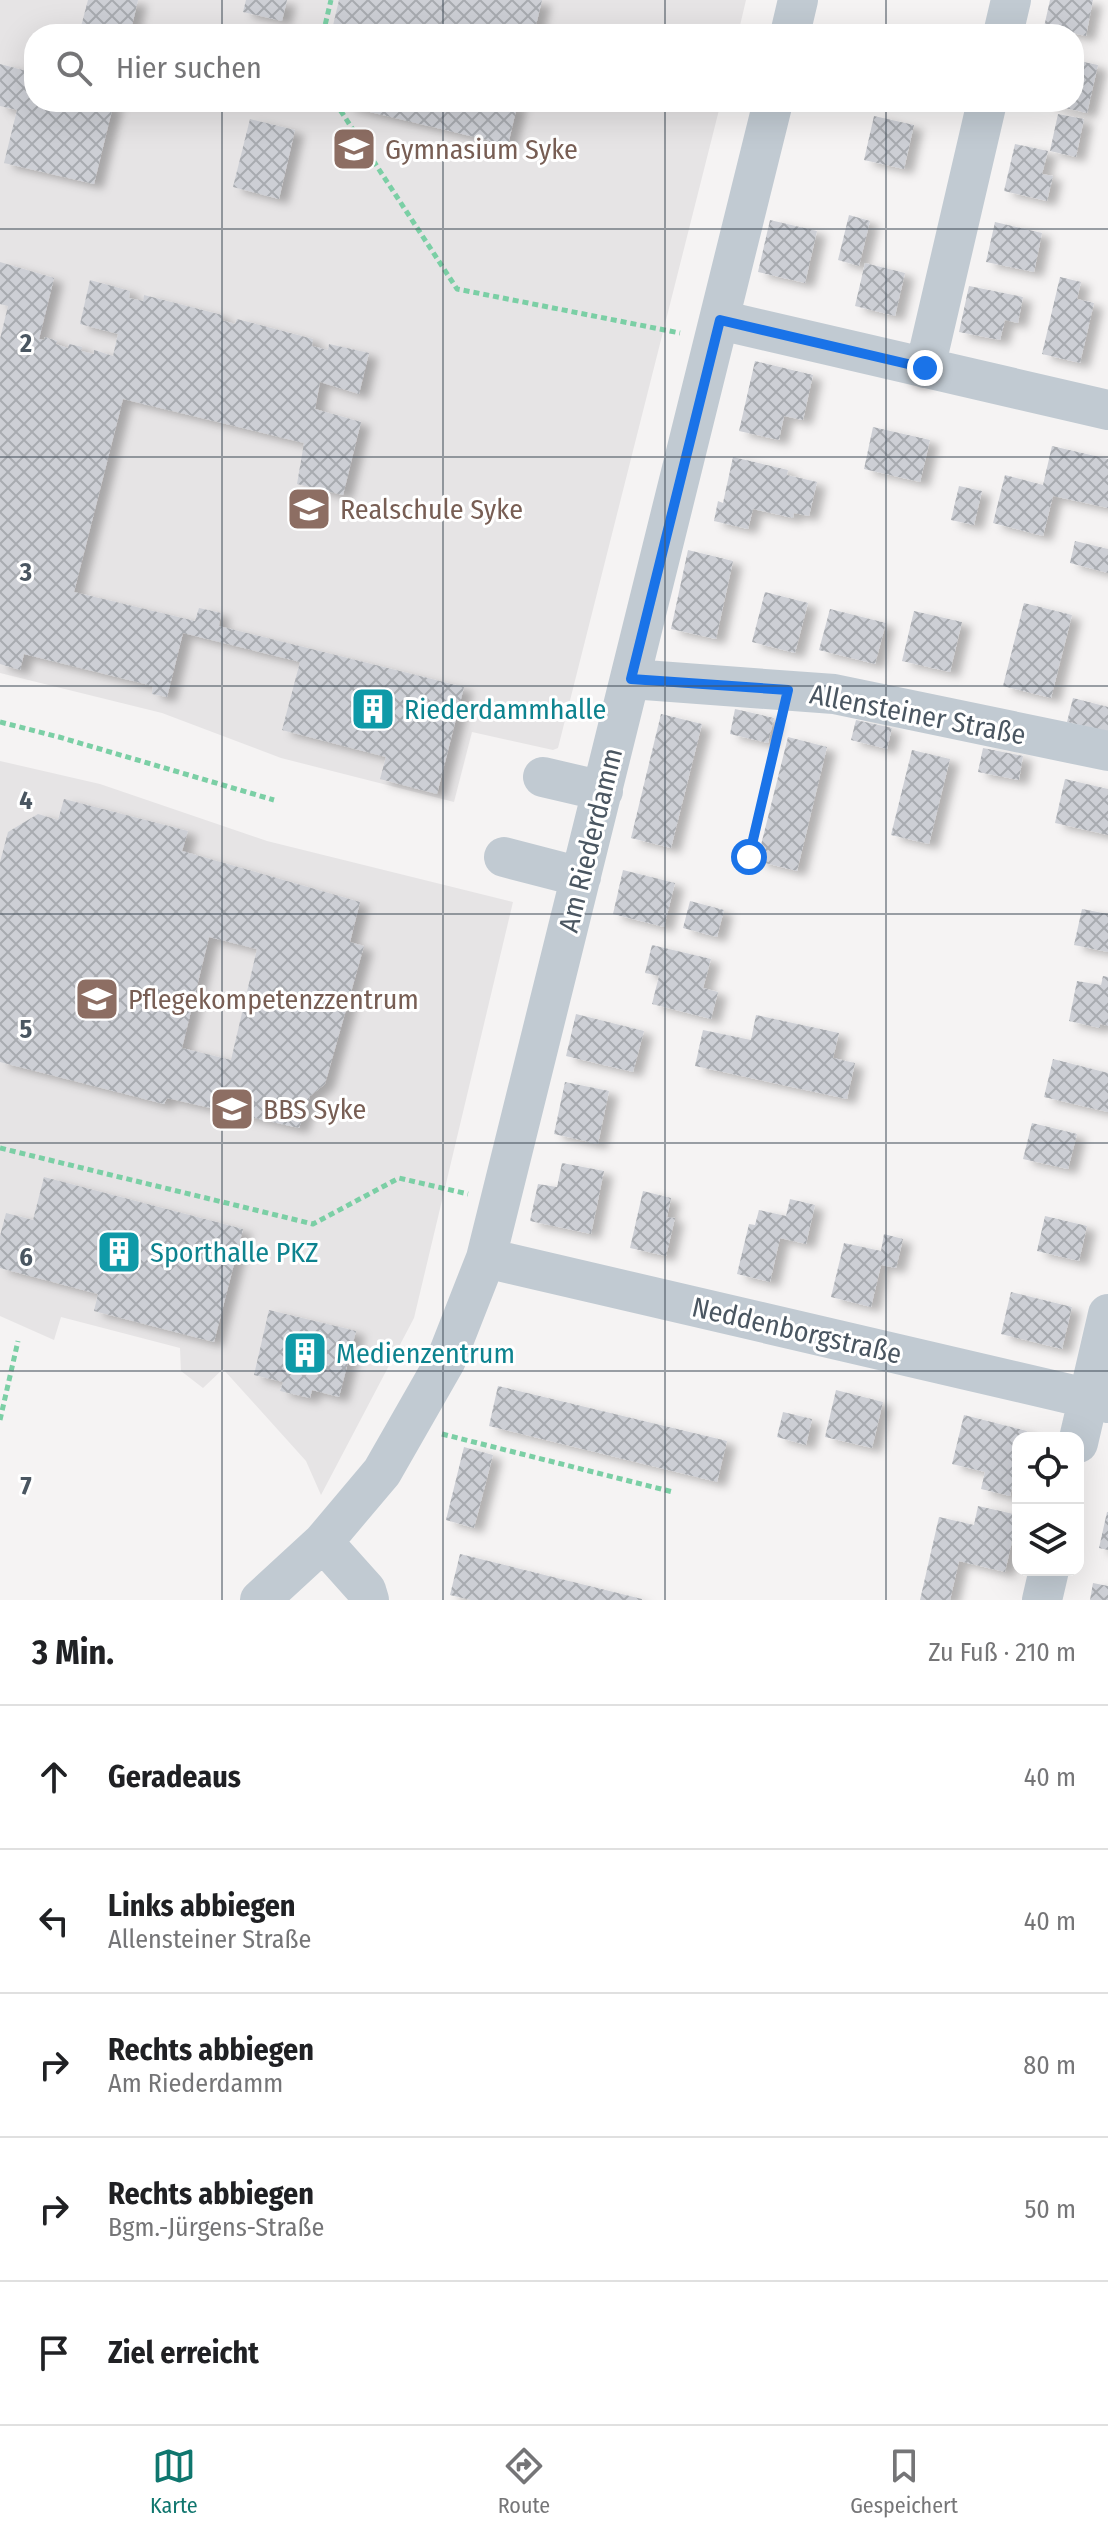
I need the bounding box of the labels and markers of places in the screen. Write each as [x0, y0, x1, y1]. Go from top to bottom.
school or university icon: Gymnasium Syke [330, 125, 378, 173]
place label: Gymnasium Syke [385, 133, 578, 166]
school or university icon: Realschule Syke [285, 485, 333, 533]
place label: Realschule Syke [340, 493, 523, 526]
building icon: Riederdammhalle [349, 685, 397, 733]
place label: Riederdammhalle [404, 693, 606, 726]
school or university icon: Pflegekompetenzzentrum [73, 975, 121, 1023]
place label: Pflegekompetenzzentrum [128, 983, 419, 1016]
school or university icon: BBS Syke [208, 1085, 256, 1133]
place label: BBS Syke [263, 1093, 366, 1126]
building icon: Sporthalle PKZ [95, 1228, 143, 1276]
place label: Sporthalle PKZ [150, 1236, 318, 1269]
building icon: Medienzentrum [281, 1329, 329, 1377]
place label: Medienzentrum [336, 1337, 515, 1370]

